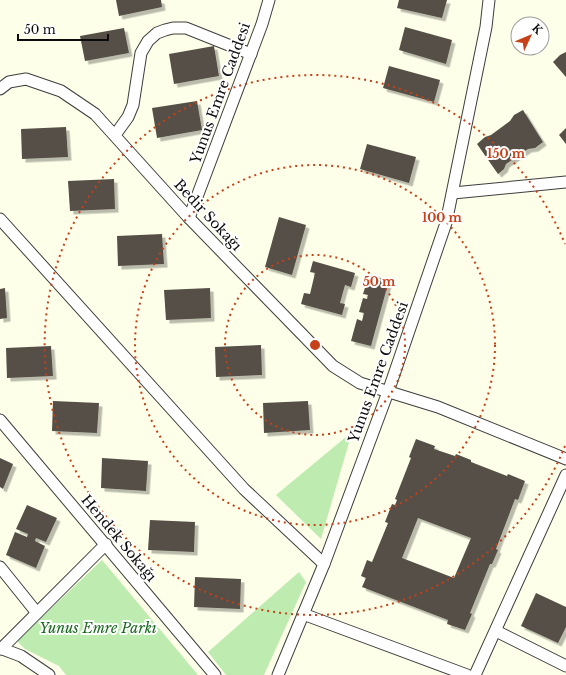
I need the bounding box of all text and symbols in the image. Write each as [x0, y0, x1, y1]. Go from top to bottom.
scale bar [18, 16, 108, 42]
north arrow [510, 16, 550, 56]
street label: Yunus Emre Caddesi [186, 20, 254, 167]
text: K [529, 21, 546, 38]
text: 50 m [24, 22, 56, 37]
text: 150 m [487, 146, 526, 161]
street label: Bedir Sokağı [170, 176, 246, 255]
text: 100 m [422, 210, 463, 225]
text: 50 m [363, 274, 396, 289]
street label: Yunus Emre Caddesi [344, 299, 412, 446]
centre of rings [308, 338, 322, 352]
street label: Hendek Sokağı [77, 491, 161, 585]
park label: Yunus Emre Parkı [39, 619, 157, 637]

